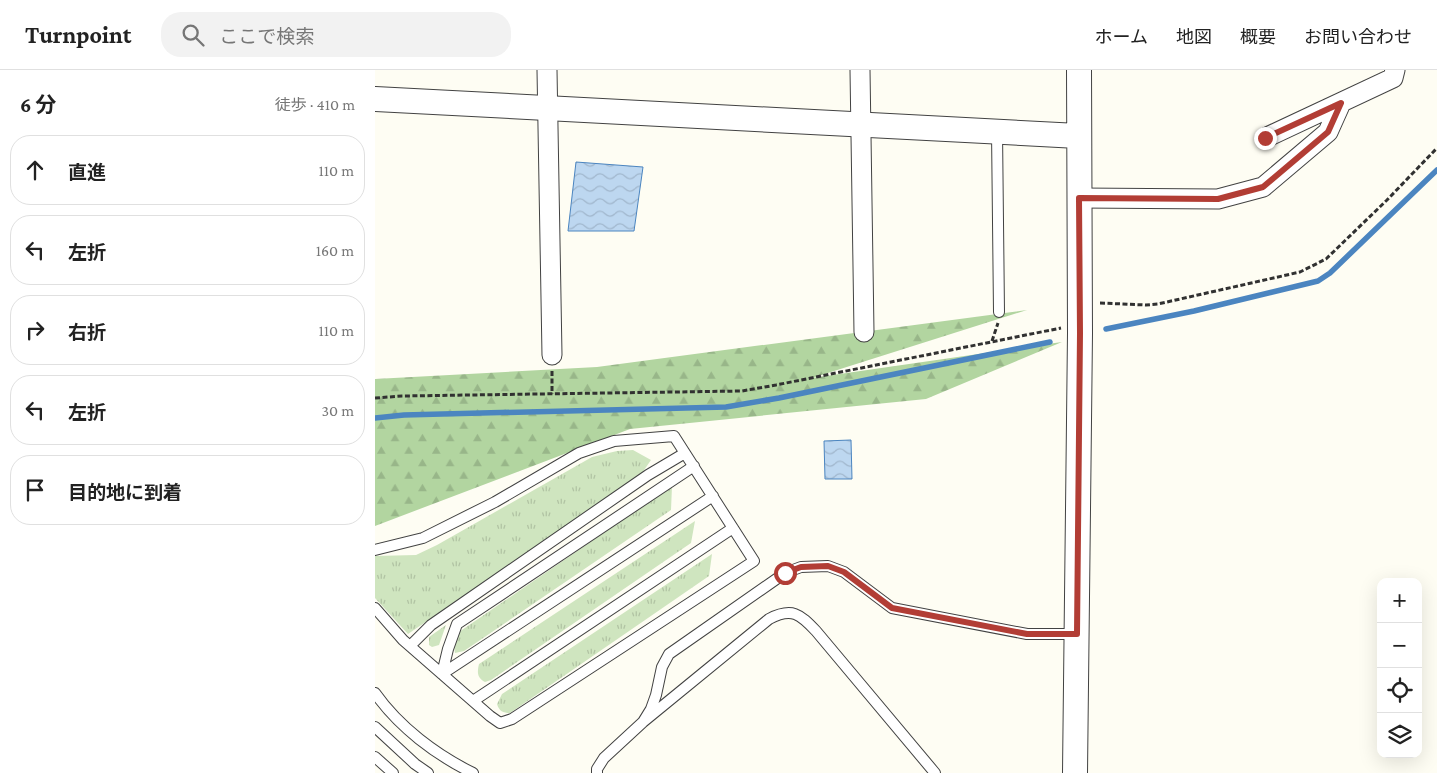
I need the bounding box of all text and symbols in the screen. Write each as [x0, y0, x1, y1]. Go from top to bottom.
search box [161, 12, 511, 57]
text: Turnpoint [25, 21, 131, 48]
icon: search [179, 21, 207, 49]
text: ここで検索 [219, 26, 314, 47]
text: ホーム [1095, 27, 1148, 47]
text: 地図 [1176, 27, 1212, 47]
text: 概要 [1240, 27, 1276, 47]
text: お問い合わせ [1304, 27, 1412, 47]
text: 6 分 [20, 93, 57, 117]
text: 徒歩 · 410 m [275, 96, 355, 113]
route end [1254, 127, 1277, 150]
icon: ahead [21, 156, 49, 184]
text: 直進 [68, 162, 106, 183]
text: 110 m [318, 162, 354, 179]
icon: left [21, 236, 49, 264]
text: 左折 [68, 242, 106, 263]
text: 160 m [316, 242, 354, 259]
icon: right [21, 316, 49, 344]
text: 右折 [68, 322, 106, 343]
text: 110 m [318, 322, 354, 339]
icon: left [21, 396, 49, 424]
text: 左折 [68, 402, 106, 423]
text: 30 m [322, 402, 354, 419]
icon: arrive [21, 476, 49, 504]
text: 目的地に到着 [68, 482, 182, 503]
route start [774, 562, 797, 585]
map controls [1377, 578, 1422, 758]
button: + [1377, 578, 1422, 623]
button: − [1377, 623, 1422, 668]
button: locate [1377, 668, 1422, 713]
button: layers [1377, 713, 1422, 758]

